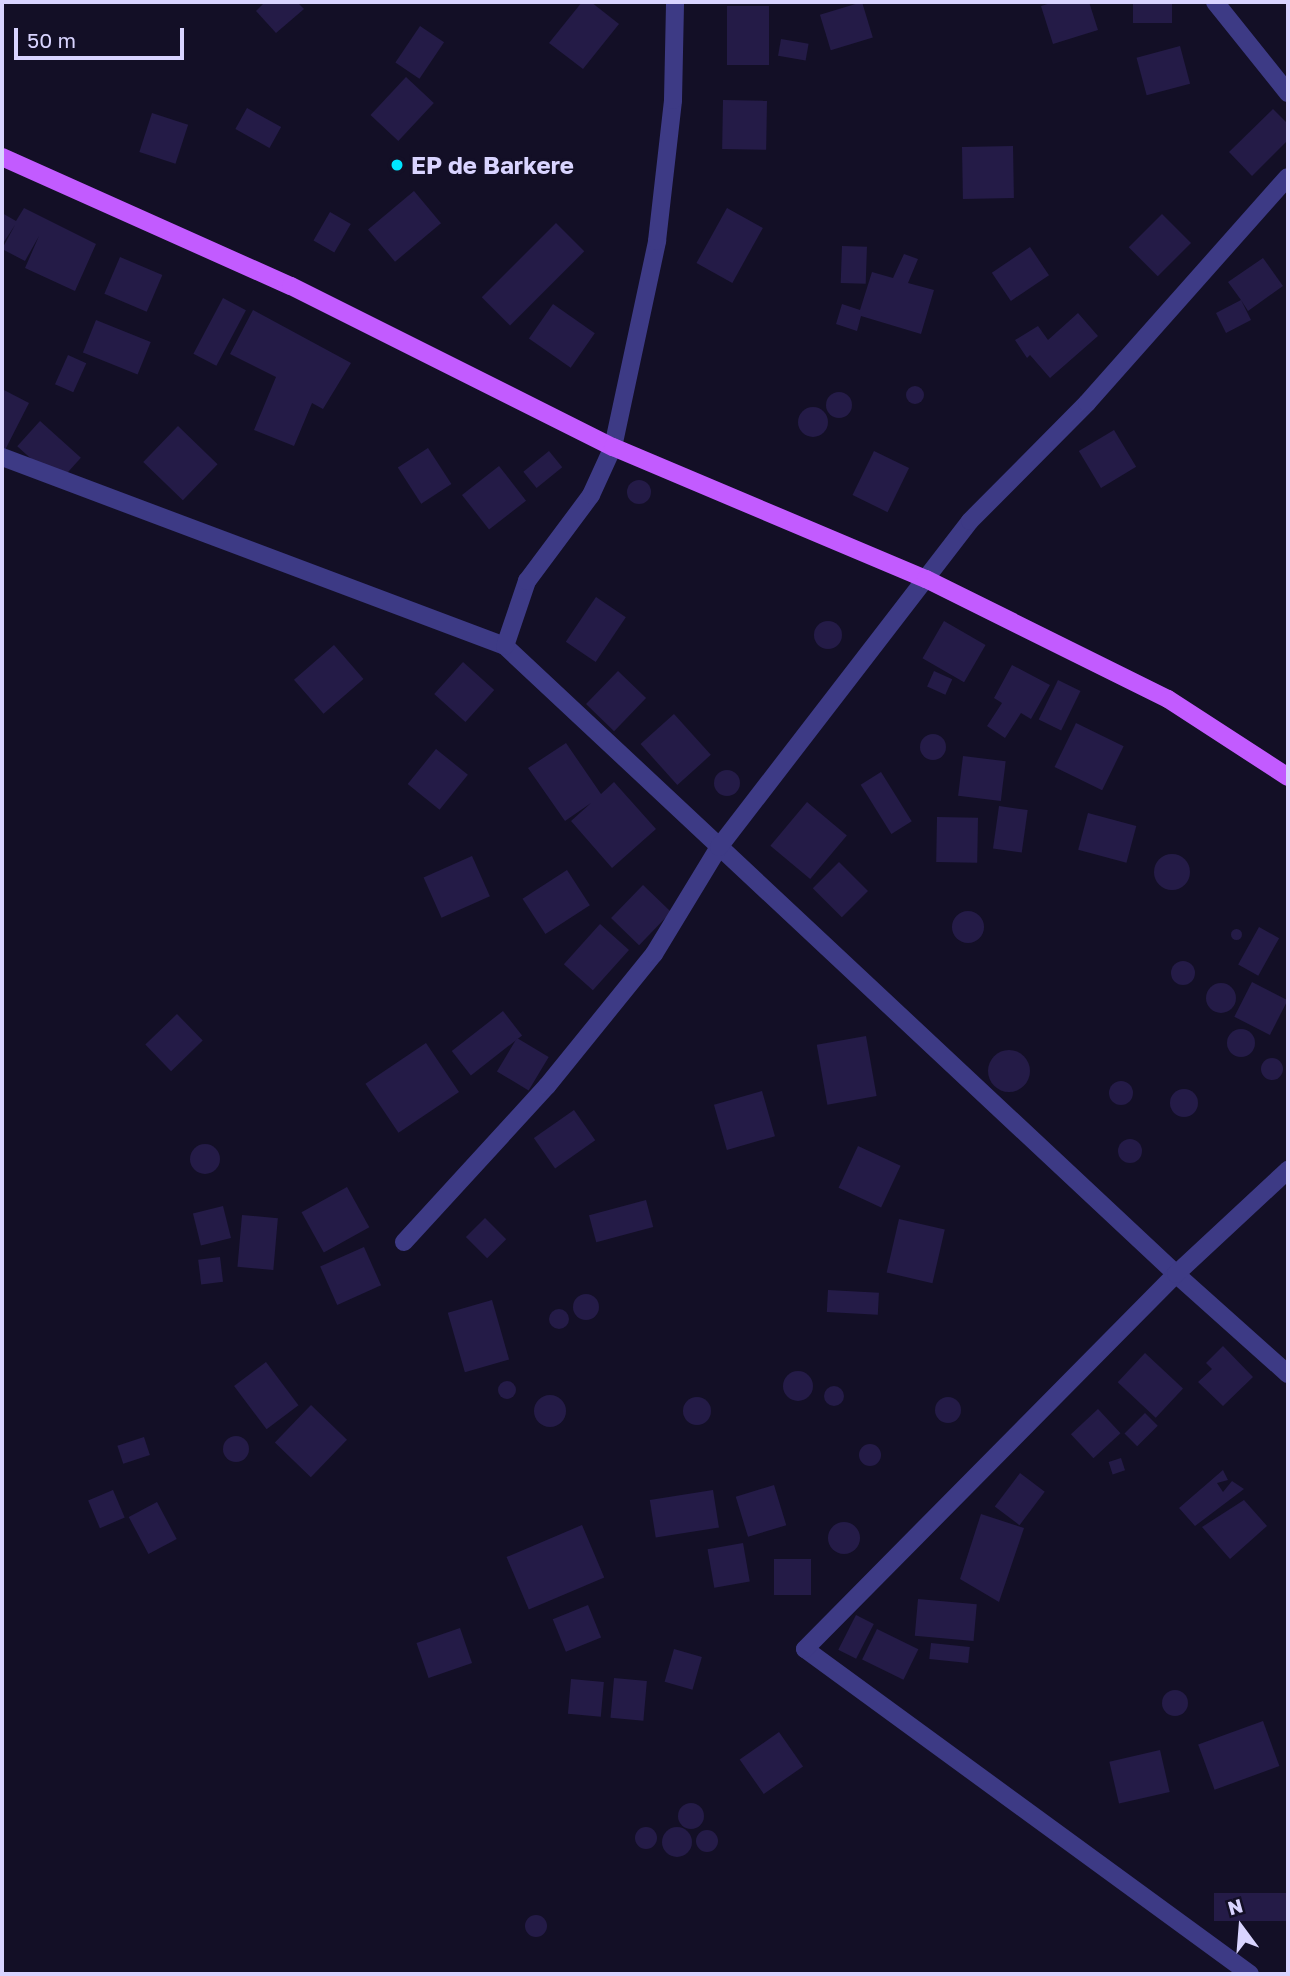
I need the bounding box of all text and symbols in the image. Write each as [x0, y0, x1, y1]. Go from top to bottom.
scale bar [18, 14, 187, 58]
text: 50 m [27, 27, 76, 53]
place label: EP de Barkere [411, 151, 574, 179]
marker: EP de Barkere [389, 157, 405, 173]
north arrow [1206, 1892, 1276, 1962]
text: N [1225, 1893, 1245, 1919]

